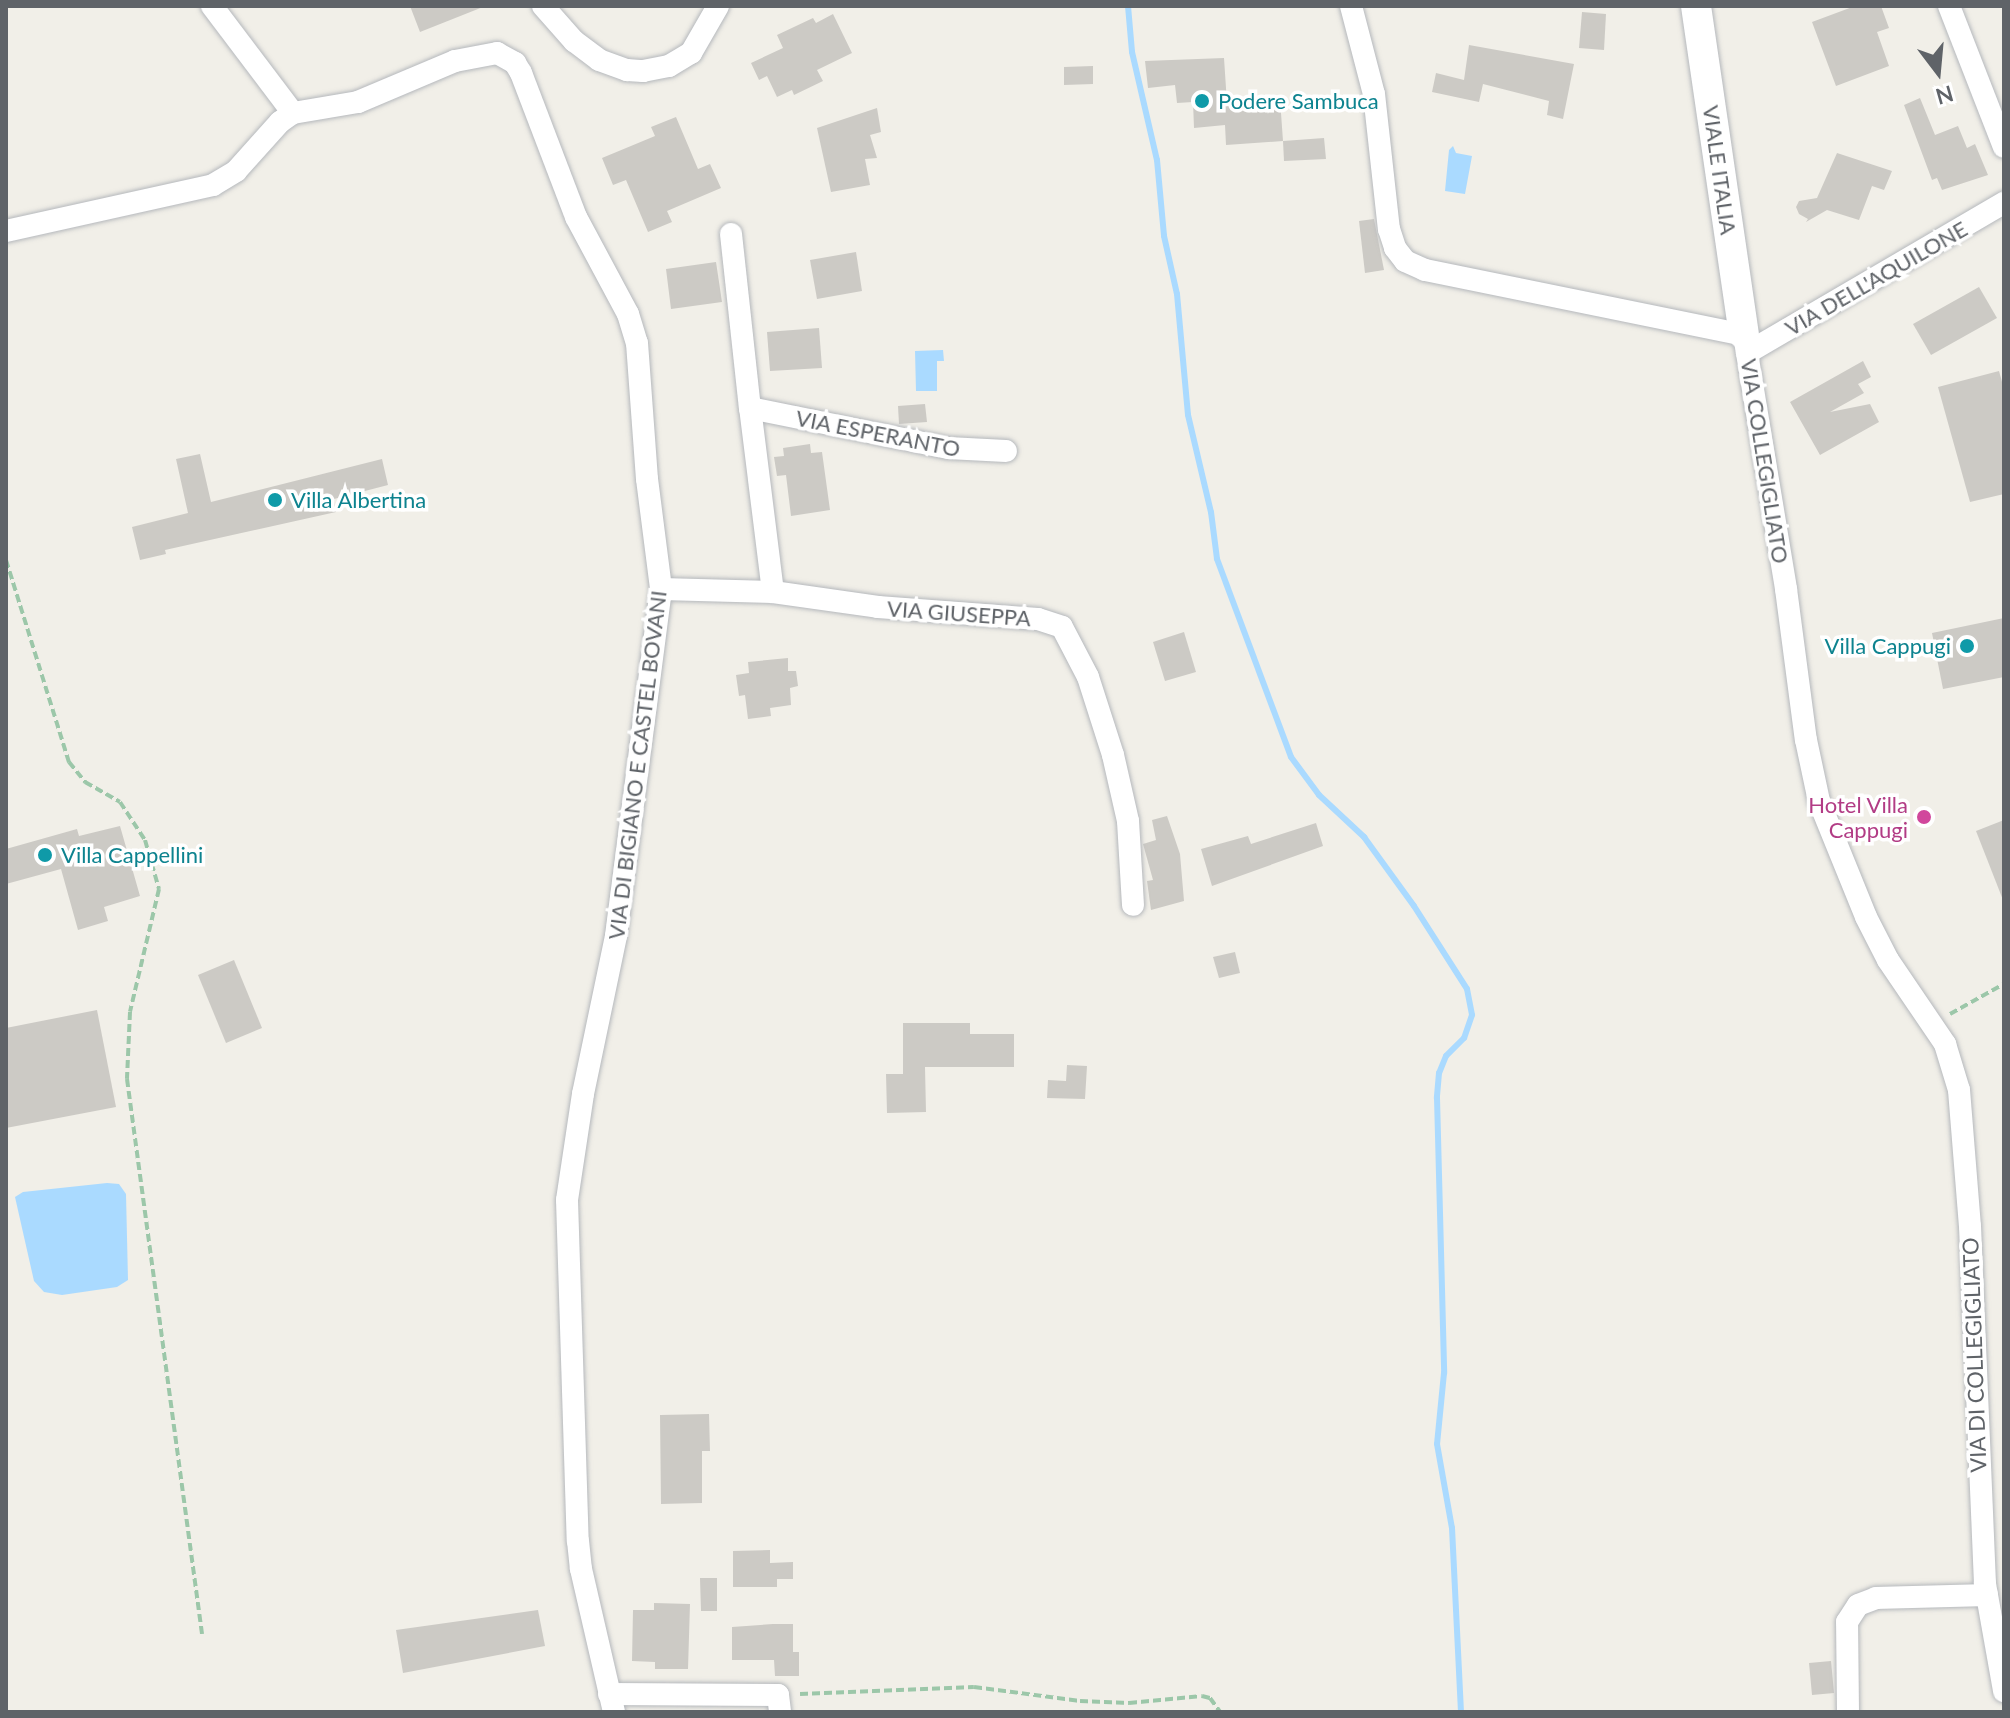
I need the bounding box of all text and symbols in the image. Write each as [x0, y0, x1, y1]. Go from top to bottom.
north arrow [1898, 32, 1978, 112]
text: N [1933, 80, 1957, 111]
place label: Podere Sambuca [1218, 88, 1379, 114]
marker: Podere Sambuca [1193, 92, 1211, 110]
street label: VIALE ITALIA [1698, 104, 1742, 236]
street label: VIA DELL'AQUILONE [1780, 215, 1972, 341]
street label: VIA COLLEGIGLIATO [1736, 356, 1794, 566]
street label: VIA ESPERANTO [793, 404, 963, 462]
place label: Villa Albertina [291, 487, 427, 513]
marker: Villa Albertina [266, 491, 284, 509]
street label: VIA DI BIGIANO E CASTEL BOVANI [602, 588, 672, 942]
street label: VIA GIUSEPPA [886, 595, 1032, 631]
place label: Villa Cappugi [1825, 633, 1951, 659]
marker: Villa Cappugi [1958, 637, 1976, 655]
place label: Hotel Villa Cappugi [1808, 791, 1908, 842]
marker: Hotel Villa Cappugi [1915, 808, 1933, 826]
place label: Villa Cappellini [61, 842, 203, 868]
marker: Villa Cappellini [36, 846, 54, 864]
street label: VIA DI COLLEGIGLIATO [1957, 1237, 1991, 1473]

